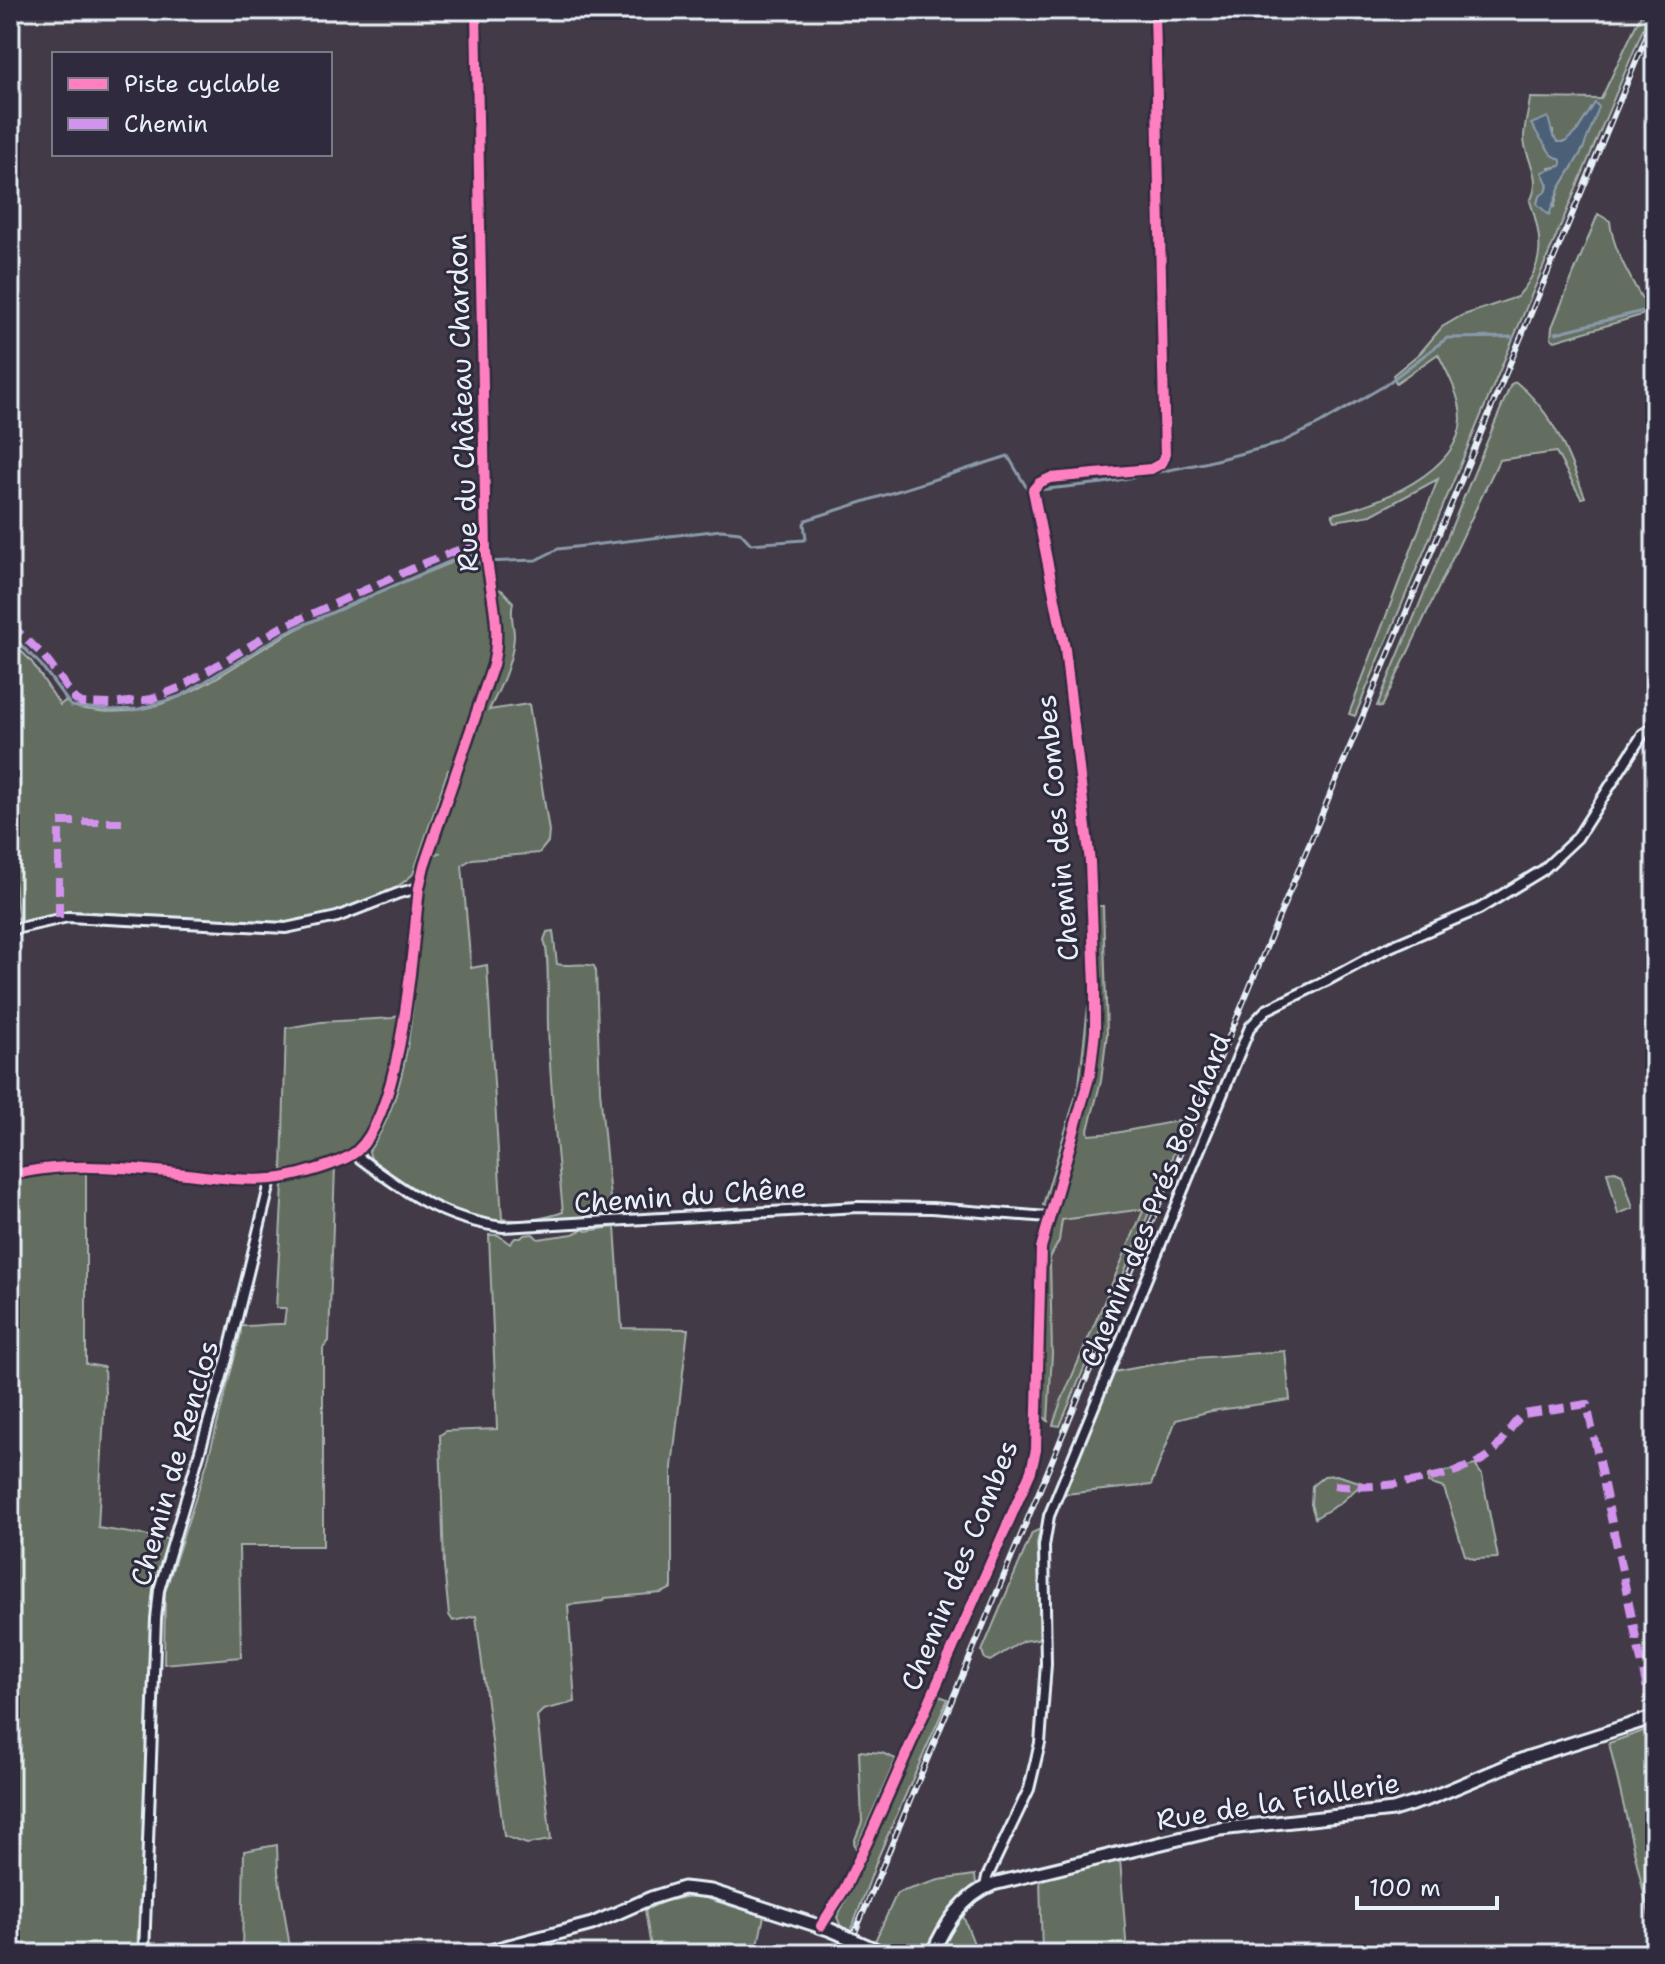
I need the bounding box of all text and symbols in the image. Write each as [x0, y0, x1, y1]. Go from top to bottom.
legend [52, 52, 332, 156]
text: Piste cyclable [124, 68, 281, 100]
text: Chemin [124, 108, 208, 140]
street label: Rue du Château Chardon [437, 233, 487, 573]
street label: Chemin des Combes [1026, 693, 1088, 963]
street label: Chemin des Prés Bouchard [1070, 1027, 1240, 1373]
street label: Chemin du Chêne [572, 1168, 808, 1222]
street label: Chemin de Renclos [121, 1336, 227, 1590]
street label: Chemin des Combes [891, 1434, 1027, 1696]
street label: Rue de la Fiallerie [1154, 1763, 1402, 1839]
scale bar [1357, 1860, 1497, 1910]
text: 100 m [1369, 1872, 1441, 1904]

